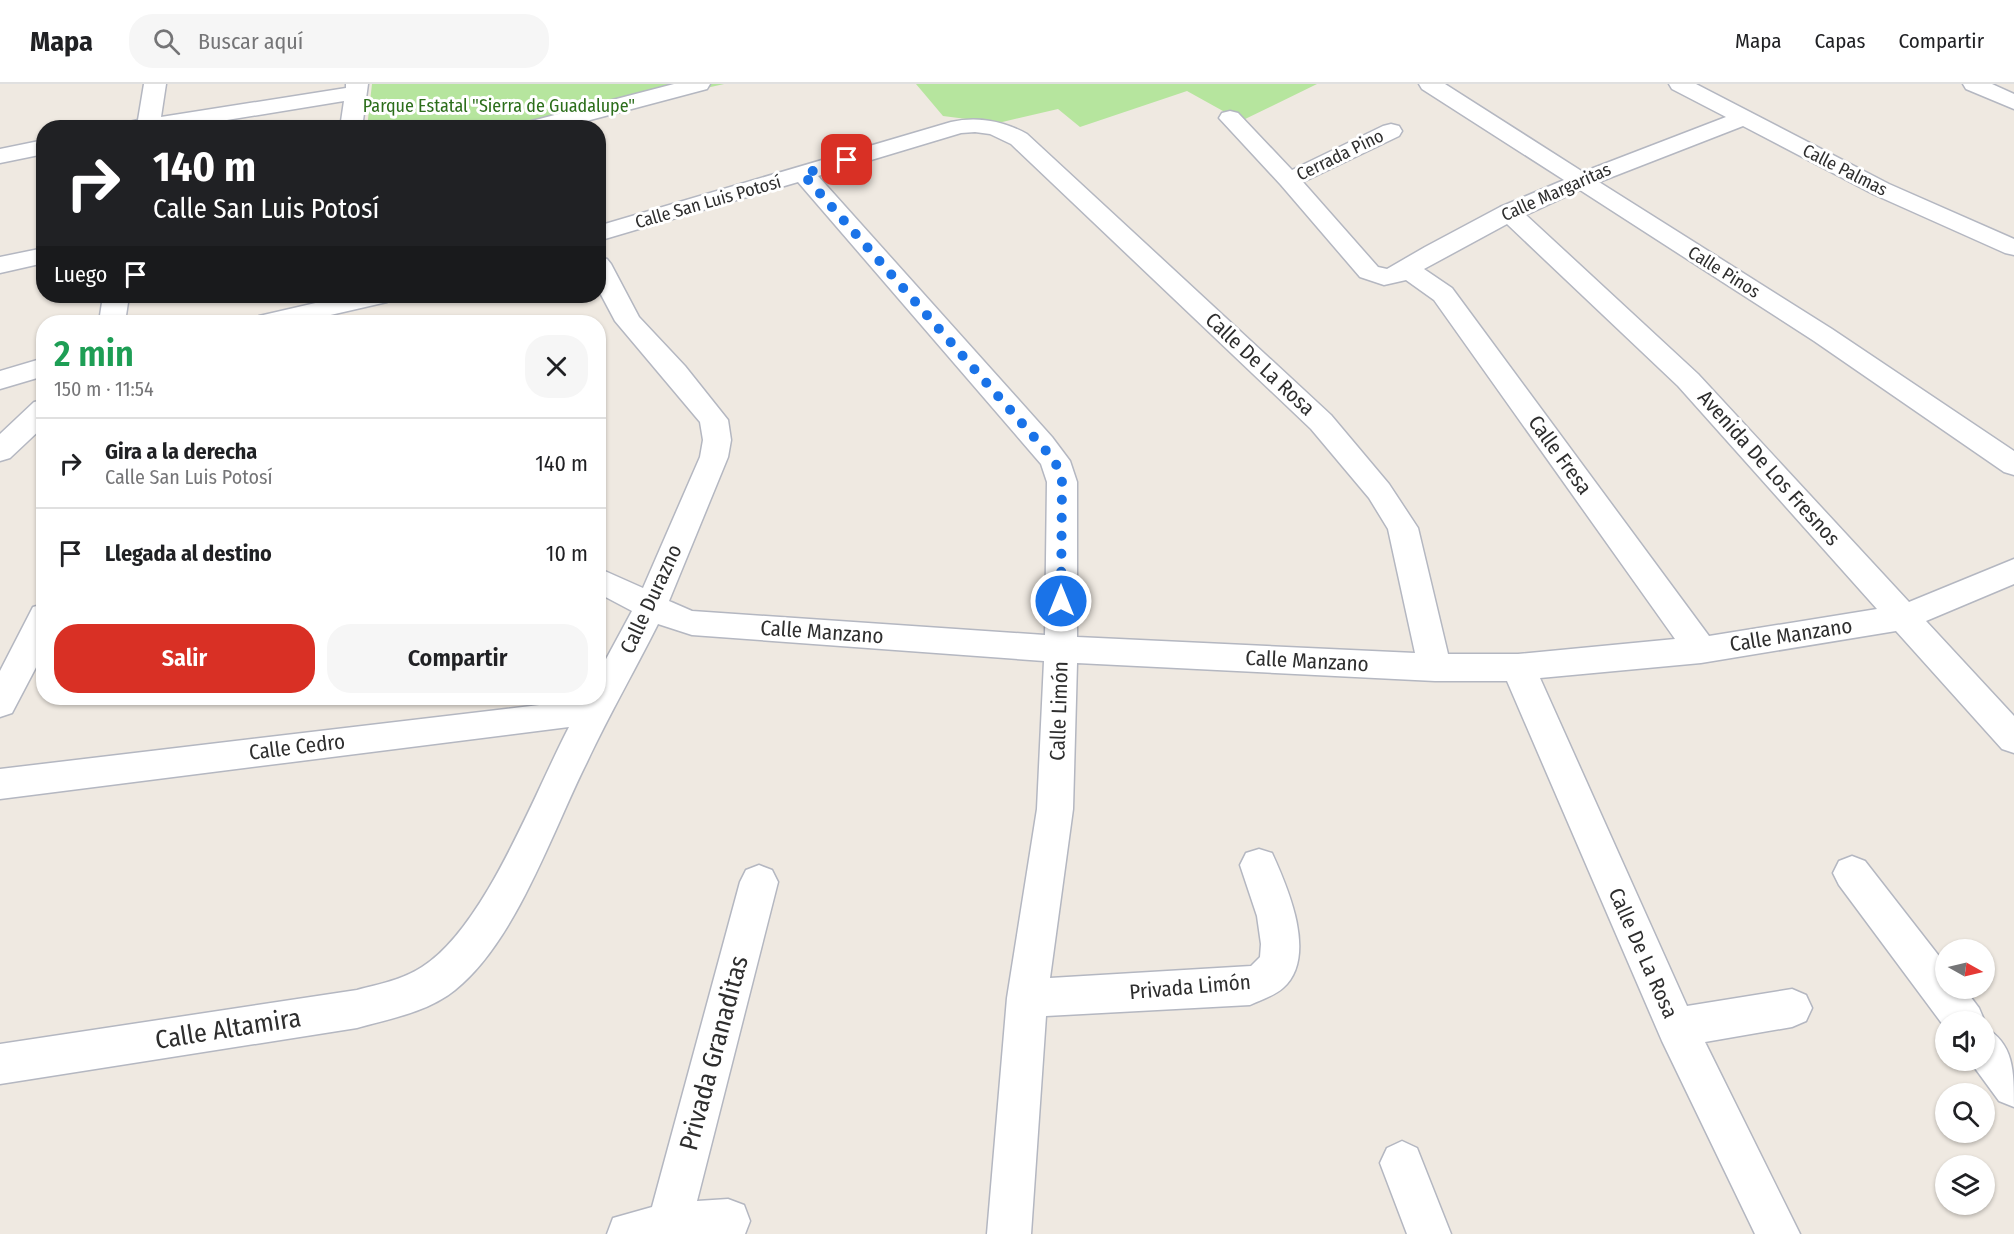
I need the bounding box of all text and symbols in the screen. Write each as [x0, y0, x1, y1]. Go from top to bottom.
search box [129, 14, 549, 68]
text: Mapa [30, 25, 93, 58]
icon: search [150, 25, 183, 58]
text: Buscar aquí [198, 28, 303, 55]
text: Mapa [1735, 28, 1782, 54]
text: Capas [1815, 28, 1865, 54]
text: Compartir [1898, 28, 1984, 54]
park label: Parque Estatal "Sierra de Guadalupe" [363, 95, 635, 117]
street label: Cerrada Pino [1293, 124, 1387, 186]
pin [821, 134, 872, 185]
street label: Calle Palmas [1799, 139, 1891, 201]
text: 140 m [153, 142, 256, 192]
icon: arrive [830, 143, 863, 176]
icon: right [54, 144, 132, 222]
street label: Calle Margaritas [1498, 158, 1615, 226]
street label: Calle San Luis Potosí [632, 171, 784, 233]
text: Calle San Luis Potosí [153, 193, 379, 225]
street label: Calle Pinos [1684, 241, 1764, 303]
icon: arrive [119, 258, 152, 291]
text: Luego [54, 261, 107, 288]
street label: Calle De La Rosa [1200, 307, 1320, 421]
text: 2 min [54, 332, 134, 376]
button: close [525, 335, 588, 398]
text: 150 m · 11:54 [54, 377, 154, 401]
street label: Avenida De Los Fresnos [1692, 385, 1846, 551]
street label: Calle Fresa [1523, 410, 1597, 500]
text: Gira a la derecha [105, 438, 257, 465]
icon: right [54, 447, 87, 480]
text: 140 m [535, 450, 588, 477]
text: Calle San Luis Potosí [105, 465, 273, 489]
icon: arrive [54, 537, 87, 570]
text: Llegada al destino [105, 540, 272, 567]
text: 10 m [546, 540, 588, 567]
street label: Calle Durazno [614, 540, 688, 658]
position arrow [1029, 569, 1093, 633]
street label: Calle Manzano [1728, 612, 1854, 658]
street label: Calle Manzano [759, 615, 885, 649]
button: Salir [54, 624, 315, 693]
button: Compartir [327, 624, 588, 693]
street label: Calle Manzano [1245, 645, 1369, 677]
street label: Calle Limón [1044, 661, 1074, 761]
street label: Calle Cedro [248, 728, 346, 766]
street label: Calle De La Rosa [1603, 884, 1683, 1022]
north arrow [1935, 939, 1995, 999]
map controls [1935, 939, 1995, 1215]
street label: Privada Granaditas [673, 952, 755, 1154]
street label: Privada Limón [1128, 969, 1252, 1005]
street label: Calle Altamira [153, 1002, 303, 1056]
button: sound [1935, 1011, 1995, 1071]
button: search [1935, 1083, 1995, 1143]
button: layers [1935, 1155, 1995, 1215]

